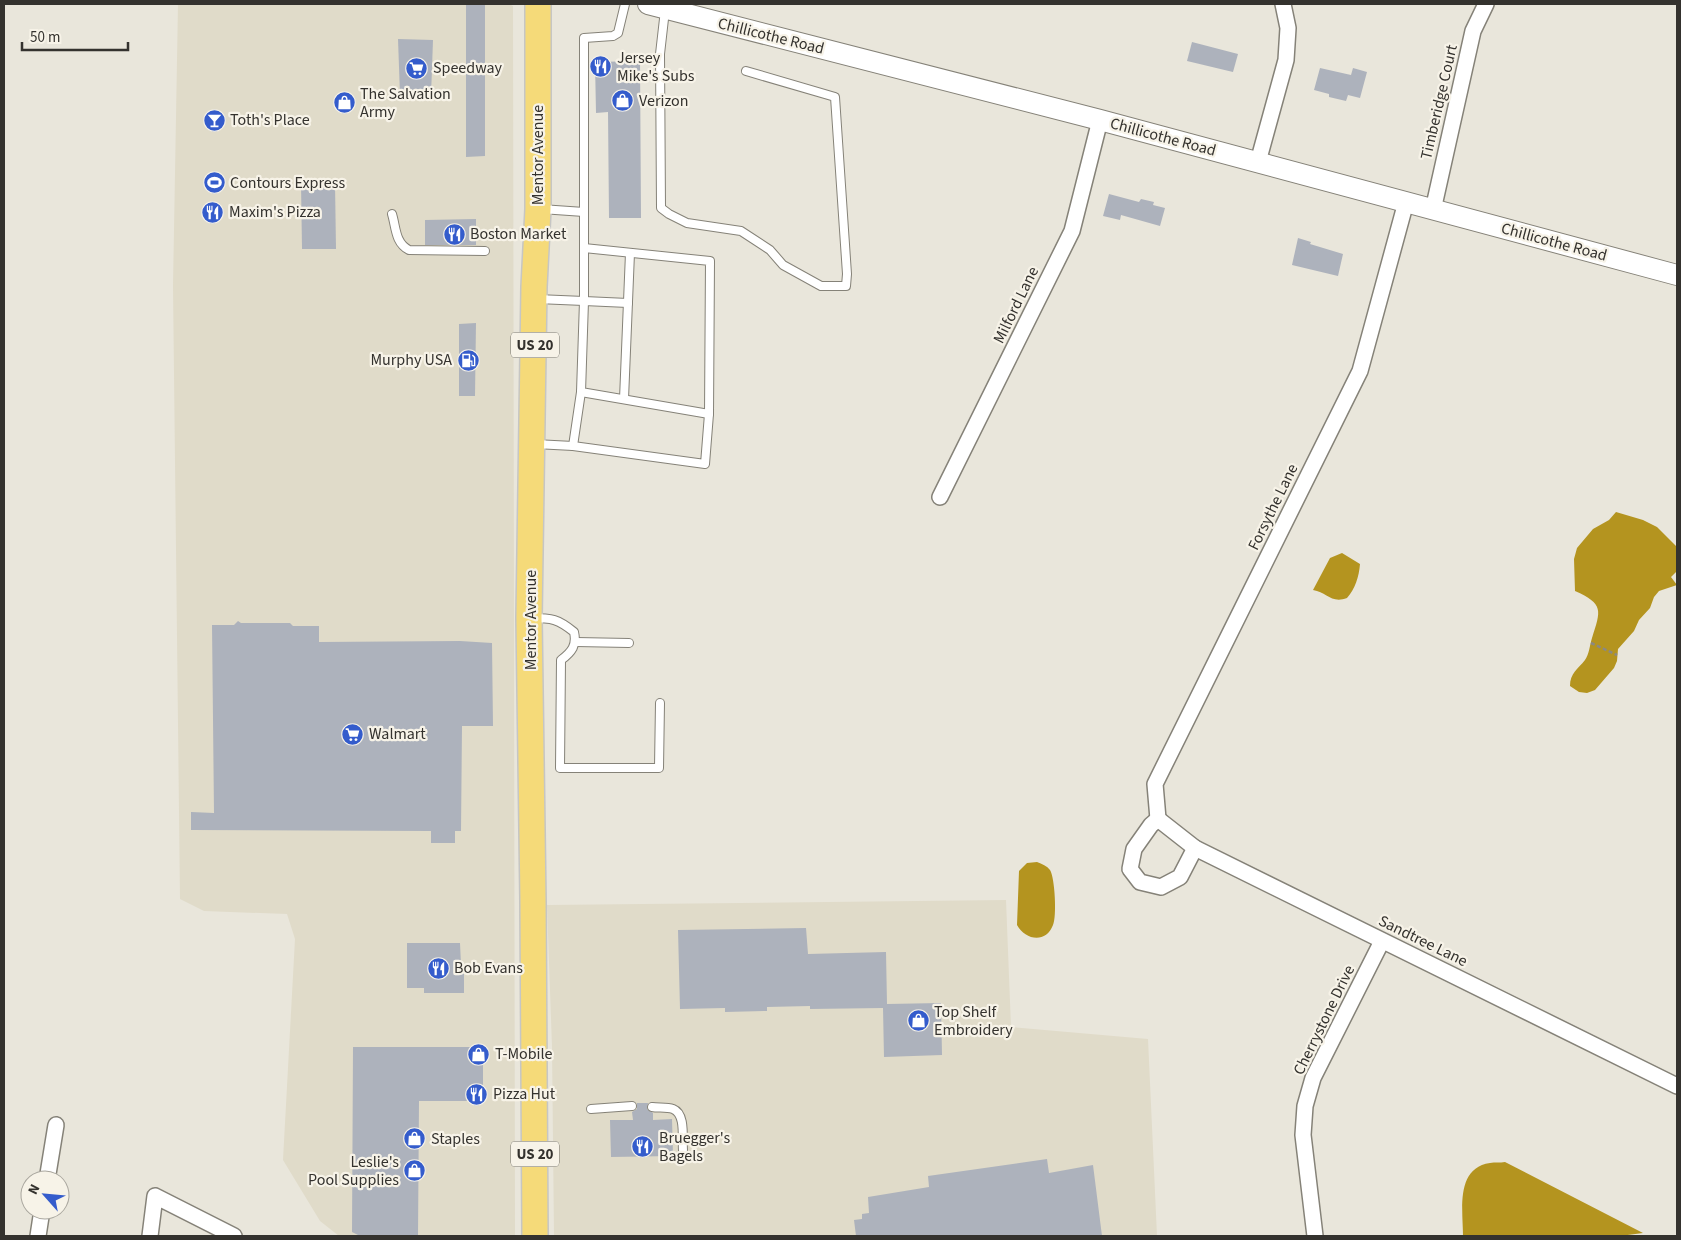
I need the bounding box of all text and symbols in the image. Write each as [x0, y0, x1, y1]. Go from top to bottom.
street label: Chillicothe Road [716, 12, 826, 60]
scale bar [22, 20, 129, 52]
text: 50 m [30, 27, 60, 48]
street label: Timberidge Court [1415, 42, 1463, 162]
place label: Jersey Mike's Subs [617, 47, 695, 87]
restaurant icon: Jersey Mike's Subs [589, 55, 613, 79]
supermarket icon: Speedway [405, 56, 429, 80]
place label: Speedway [433, 57, 503, 79]
place label: The Salvation Army [360, 83, 451, 123]
shop icon: Verizon [611, 89, 635, 113]
place label: Verizon [639, 90, 689, 112]
shop icon: The Salvation Army [332, 91, 356, 115]
street label: Mentor Avenue [527, 105, 549, 205]
bar icon: Toth's Place [202, 108, 226, 132]
place label: Toth's Place [230, 109, 310, 131]
street label: Chillicothe Road [1108, 112, 1218, 162]
sports icon: Contours Express [202, 171, 226, 195]
place label: Contours Express [230, 172, 346, 194]
restaurant icon: Maxim's Pizza [201, 200, 225, 224]
place label: Maxim's Pizza [229, 201, 321, 223]
street label: Chillicothe Road [1499, 217, 1609, 267]
restaurant icon: Boston Market [442, 222, 466, 246]
place label: Boston Market [470, 223, 567, 245]
street label: Milford Lane [988, 263, 1044, 347]
road number: US 20 [511, 332, 559, 358]
fuel station icon: Murphy USA [456, 348, 480, 372]
place label: Murphy USA [370, 349, 452, 371]
street label: Forsythe Lane [1243, 460, 1303, 554]
street label: Mentor Avenue [520, 570, 542, 670]
supermarket icon: Walmart [341, 722, 365, 746]
place label: Walmart [369, 723, 426, 745]
street label: Sandtree Lane [1375, 910, 1471, 972]
restaurant icon: Bob Evans [426, 956, 450, 980]
place label: Bob Evans [454, 957, 523, 979]
street label: Cherrystone Drive [1288, 961, 1360, 1079]
place label: Top Shelf Embroidery [934, 1001, 1013, 1041]
shop icon: Top Shelf Embroidery [906, 1009, 930, 1033]
shop icon: T-Mobile [467, 1042, 491, 1066]
place label: T-Mobile [495, 1043, 553, 1065]
restaurant icon: Pizza Hut [465, 1082, 489, 1106]
place label: Pizza Hut [493, 1083, 556, 1105]
shop icon: Staples [403, 1127, 427, 1151]
place label: Bruegger's Bagels [659, 1127, 731, 1167]
place label: Staples [431, 1128, 480, 1150]
restaurant icon: Bruegger's Bagels [631, 1135, 655, 1159]
road number: US 20 [511, 1142, 559, 1166]
place label: Leslie's Pool Supplies [308, 1151, 399, 1191]
shop icon: Leslie's Pool Supplies [403, 1159, 427, 1183]
north arrow [20, 1170, 70, 1220]
text: N [23, 1181, 45, 1198]

